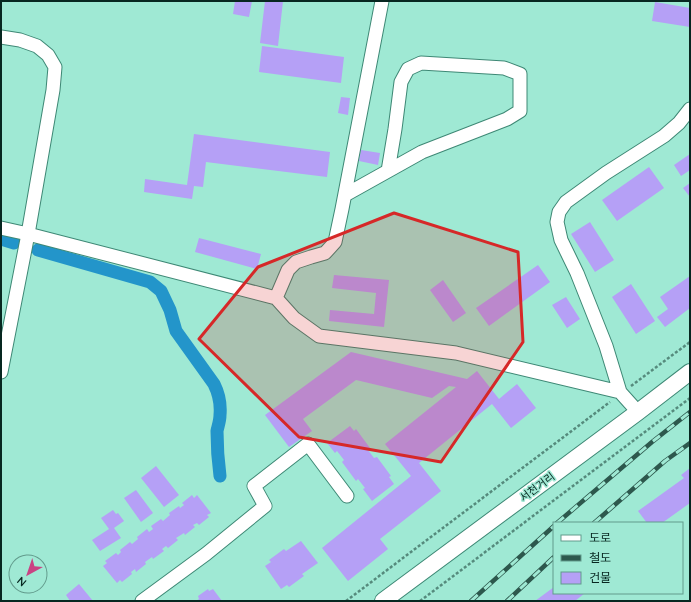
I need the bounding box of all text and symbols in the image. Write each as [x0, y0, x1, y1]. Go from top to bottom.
street label: 서천거리 [517, 469, 557, 505]
legend [553, 522, 683, 594]
text: 도로 [589, 530, 611, 545]
text: 철도 [589, 550, 611, 565]
north arrow [8, 554, 48, 594]
text: 건물 [589, 570, 611, 585]
text: N [14, 574, 29, 590]

